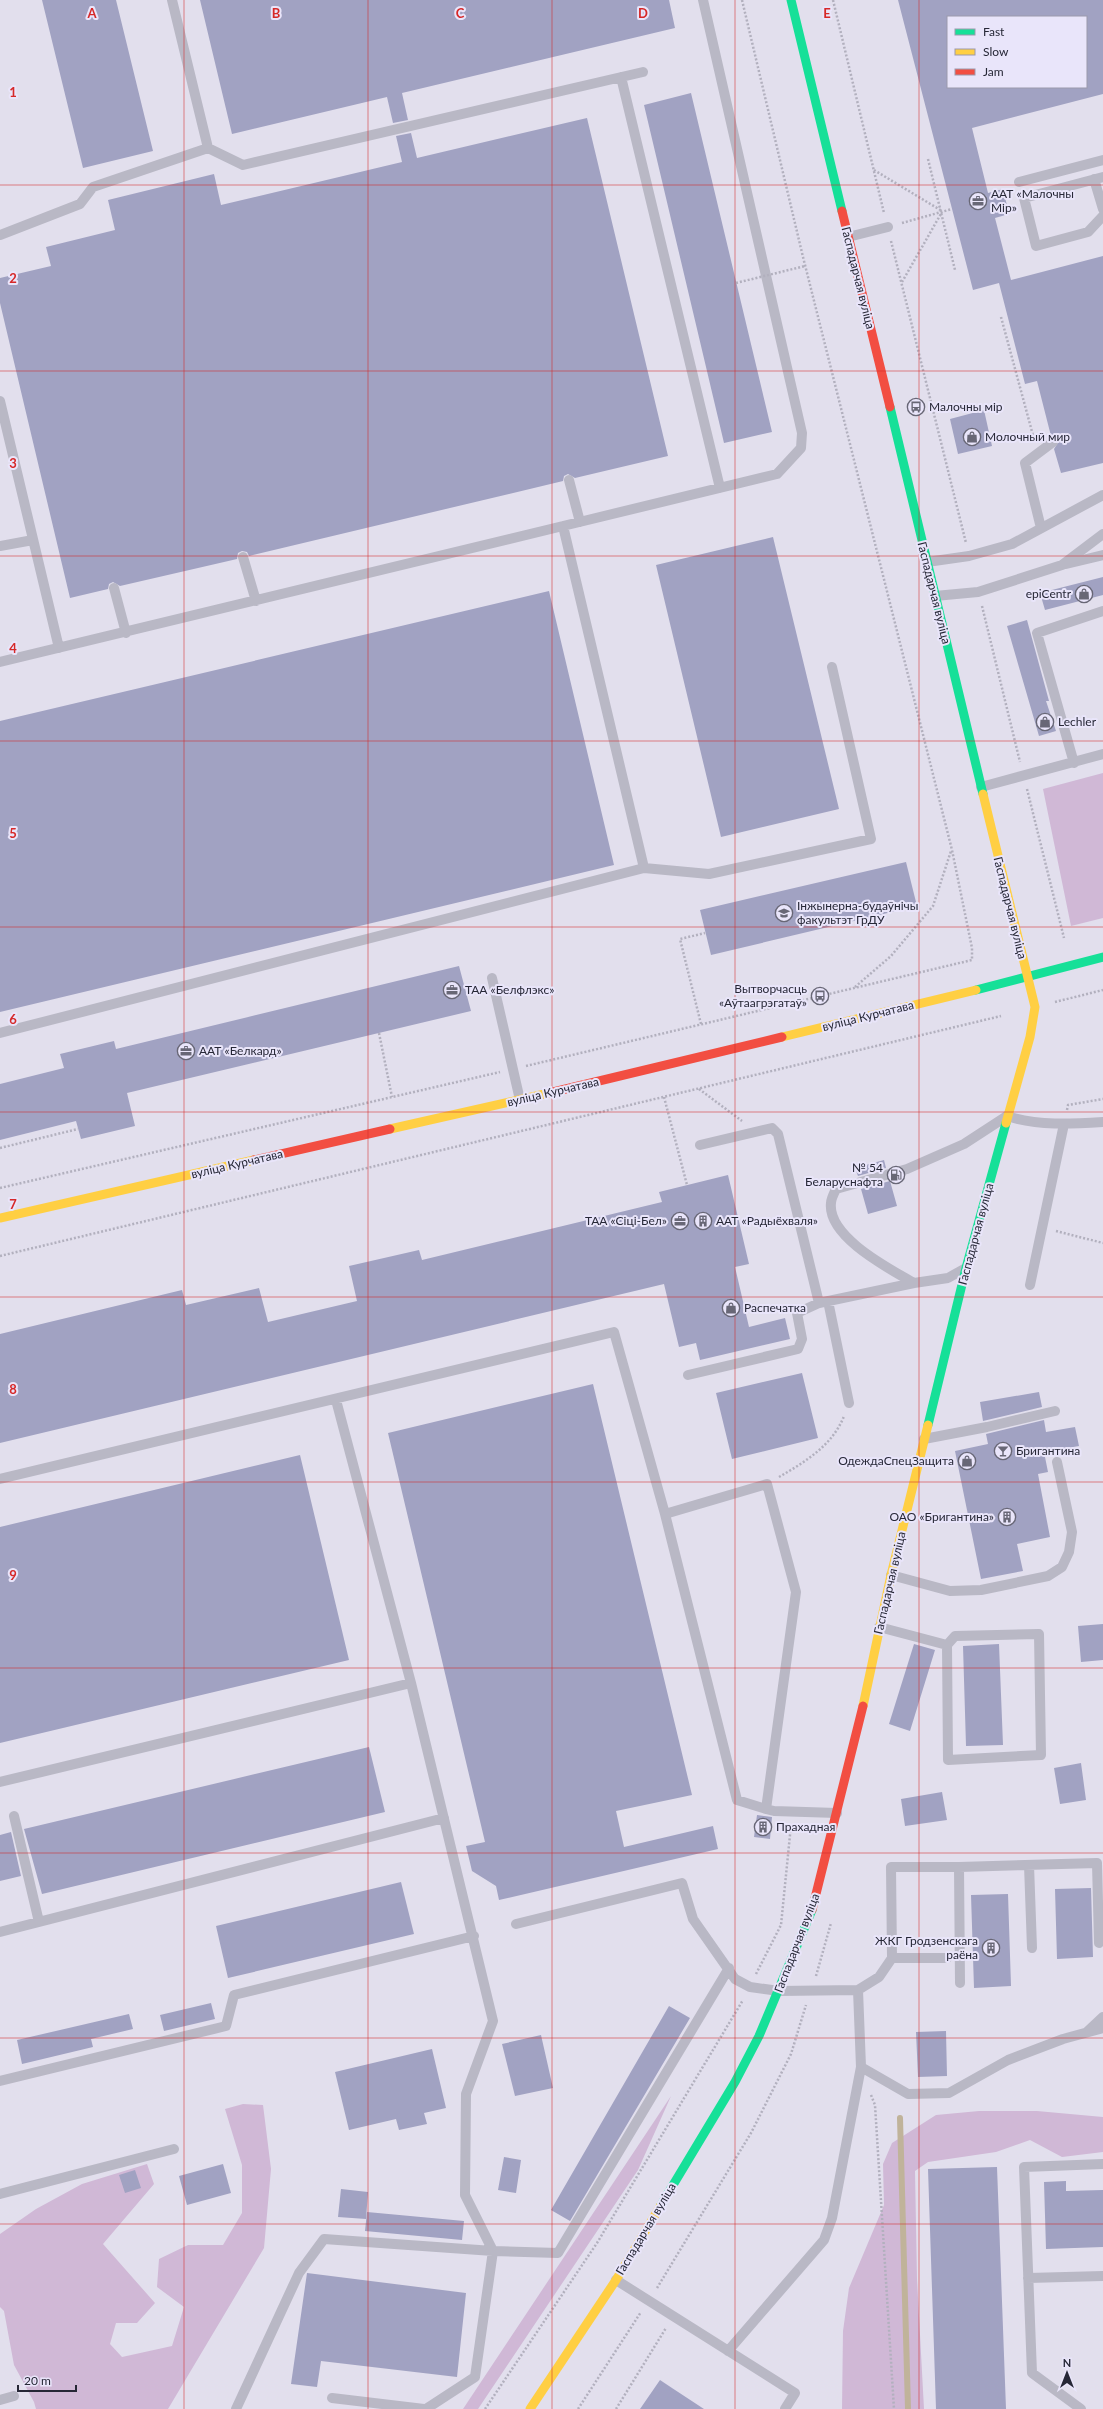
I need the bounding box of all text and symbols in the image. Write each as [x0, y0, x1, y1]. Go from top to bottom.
text: A [86, 5, 97, 21]
text: B [272, 5, 281, 21]
text: C [456, 5, 465, 21]
text: D [638, 5, 648, 21]
text: E [823, 5, 831, 21]
legend [947, 16, 1087, 88]
text: Fast [983, 24, 1005, 39]
text: Slow [983, 44, 1009, 59]
text: Jam [983, 64, 1004, 79]
text: 1 [9, 84, 17, 100]
place label: ААТ «Малочны Мір» [991, 186, 1074, 215]
office icon: ААТ «Малочны Мір» [968, 191, 988, 211]
street label: Гаспадарчая вуліца [839, 225, 878, 331]
text: 2 [9, 270, 17, 286]
bus stop icon: Малочны мір [906, 397, 926, 417]
place label: Малочны мір [929, 399, 1003, 414]
shop icon: Молочный мир [962, 427, 982, 447]
place label: Молочный мир [985, 429, 1070, 444]
text: 3 [9, 455, 17, 471]
street label: Гаспадарчая вуліца [915, 540, 954, 646]
shop icon: epiCentr [1074, 584, 1094, 604]
place label: epiCentr [1026, 586, 1072, 601]
text: 4 [9, 640, 17, 656]
shop icon: Lechler [1035, 712, 1055, 732]
place label: Lechler [1058, 714, 1097, 729]
text: 5 [9, 825, 17, 841]
street label: Гаспадарчая вуліца [991, 855, 1030, 961]
place label: Інжынерна-будаўнічы факультэт ГрДУ [797, 898, 918, 927]
school or university icon: Інжынерна-будаўнічы факультэт ГрДУ [774, 903, 794, 923]
office icon: ТАА «Белфлэкс» [442, 980, 462, 1000]
place label: Вытворчасць «Аўтаагрэгатаў» [719, 981, 807, 1010]
place label: ТАА «Белфлэкс» [465, 982, 554, 997]
bus stop icon: Вытворчасць «Аўтаагрэгатаў» [810, 986, 830, 1006]
street label: вуліца Курчатава [821, 997, 915, 1034]
text: 6 [9, 1011, 17, 1027]
office icon: ААТ «Белкард» [176, 1041, 196, 1061]
place label: ААТ «Белкард» [199, 1043, 282, 1058]
street label: вуліца Курчатава [505, 1074, 600, 1109]
street label: вуліца Курчатава [189, 1146, 284, 1181]
place label: № 54 Беларуснафта [805, 1160, 883, 1189]
fuel station icon: № 54 Беларуснафта [886, 1165, 906, 1185]
street label: Гаспадарчая вуліца [955, 1181, 996, 1286]
text: 7 [9, 1196, 17, 1212]
office icon: ТАА «Сіці-Бел» [670, 1211, 690, 1231]
building icon: ААТ «Радыёхваля» [693, 1211, 713, 1231]
place label: ТАА «Сіці-Бел» [585, 1213, 667, 1228]
place label: ААТ «Радыёхваля» [716, 1213, 818, 1228]
shop icon: Распечатка [721, 1298, 741, 1318]
place label: Распечатка [744, 1300, 806, 1315]
text: 8 [9, 1381, 17, 1397]
bar icon: Бригантина [993, 1441, 1013, 1461]
place label: Бригантина [1016, 1443, 1080, 1458]
shop icon: ОдеждаСпецЗащита [957, 1451, 977, 1471]
place label: ОдеждаСпецЗащита [838, 1453, 954, 1468]
building icon: ОАО «Бригантина» [997, 1507, 1017, 1527]
place label: ОАО «Бригантина» [889, 1509, 994, 1524]
street label: Гаспадарчая вуліца [870, 1530, 909, 1636]
text: 9 [9, 1567, 17, 1583]
building icon: Прахадная [753, 1817, 773, 1837]
place label: Прахадная [776, 1819, 835, 1834]
street label: Гаспадарчая вуліца [771, 1891, 822, 1994]
place label: ЖКГ Гродзенскага раёна [875, 1933, 978, 1962]
building icon: ЖКГ Гродзенскага раёна [981, 1938, 1001, 1958]
street label: Гаспадарчая вуліца [612, 2180, 679, 2278]
north arrow [1047, 2353, 1087, 2393]
text: N [1063, 2356, 1071, 2369]
scale bar [18, 2367, 76, 2393]
text: 20 m [24, 2373, 51, 2388]

